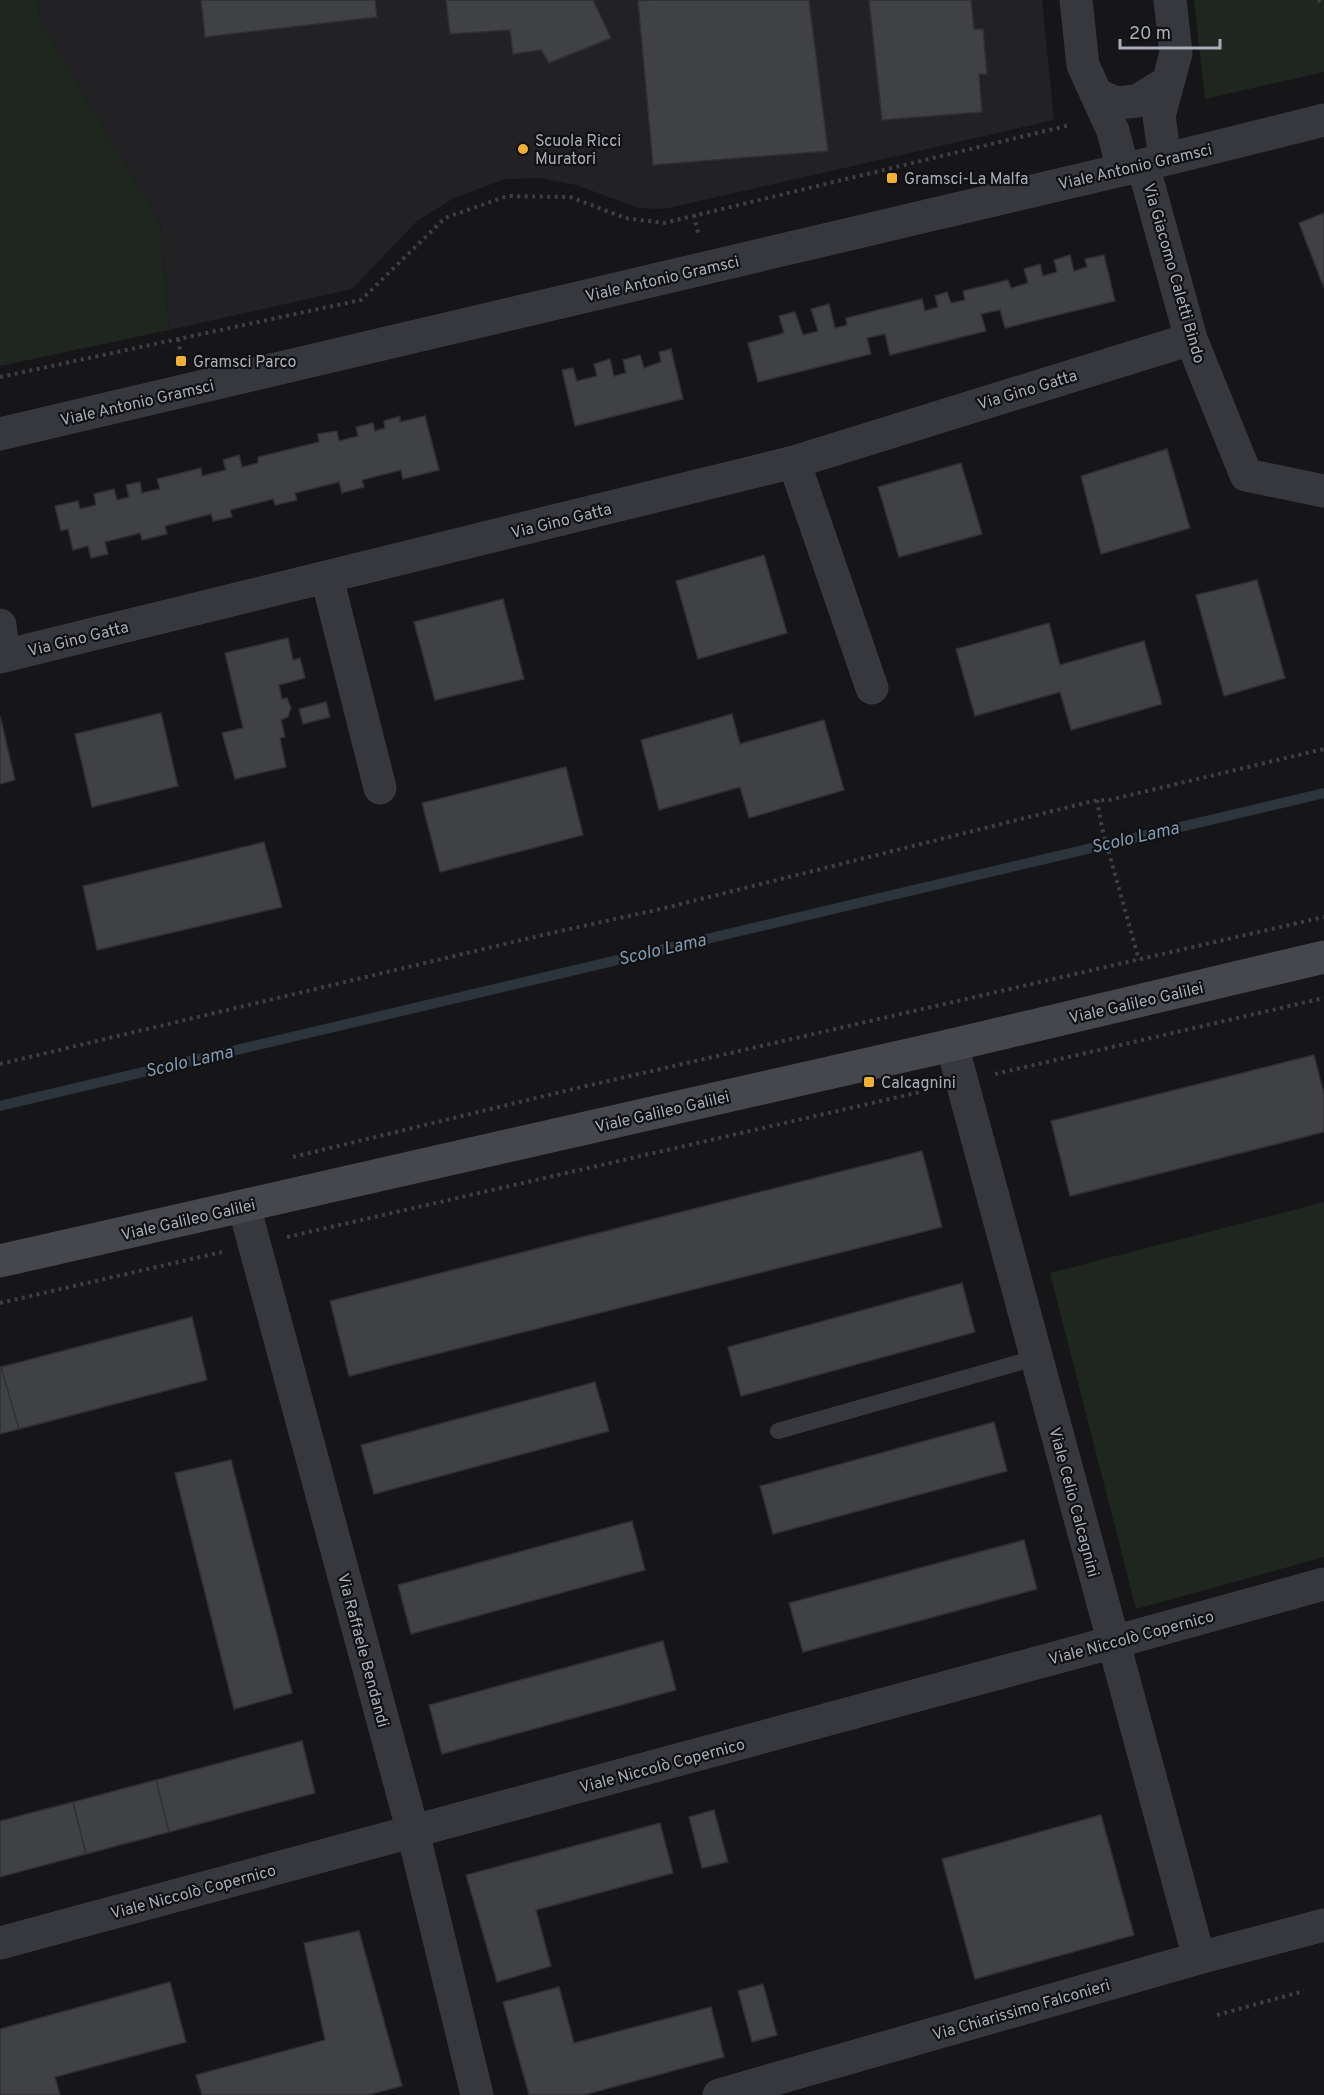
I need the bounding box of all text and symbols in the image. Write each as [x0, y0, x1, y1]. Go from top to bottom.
scale bar [1120, 12, 1220, 50]
text: 20 m [1129, 23, 1171, 46]
place label: Scuola Ricci Muratori [535, 132, 621, 170]
street label: Viale Antonio Gramsci [1056, 140, 1214, 195]
marker: Scuola Ricci Muratori [516, 142, 530, 156]
place label: Gramsci-La Malfa [904, 170, 1029, 190]
marker: Gramsci-La Malfa [885, 171, 899, 185]
street label: Via Giacomo Caletti Bindo [1138, 181, 1208, 366]
street label: Viale Antonio Gramsci [583, 252, 741, 307]
place label: Gramsci Parco [193, 353, 297, 373]
marker: Gramsci Parco [174, 354, 188, 368]
street label: Via Gino Gatta [975, 366, 1080, 416]
street label: Viale Antonio Gramsci [58, 376, 216, 431]
street label: Via Gino Gatta [509, 500, 614, 544]
street label: Via Gino Gatta [26, 618, 131, 662]
water label: Scolo Lama [1089, 817, 1182, 860]
water label: Scolo Lama [616, 929, 709, 972]
street label: Viale Galileo Galilei [1067, 979, 1206, 1029]
water label: Scolo Lama [143, 1041, 236, 1084]
place label: Calcagnini [881, 1074, 956, 1094]
marker: Calcagnini [862, 1075, 876, 1089]
street label: Viale Galileo Galilei [593, 1088, 732, 1138]
street label: Viale Galileo Galilei [119, 1196, 258, 1246]
street label: Viale Celio Calcagnini [1043, 1425, 1103, 1580]
street label: Via Raffaele Bendandi [332, 1571, 392, 1730]
street label: Viale Niccolò Copernico [1047, 1607, 1217, 1671]
street label: Viale Niccolò Copernico [578, 1735, 748, 1799]
street label: Viale Niccolò Copernico [109, 1861, 279, 1925]
street label: Via Chiarissimo Falconieri [930, 1976, 1113, 2046]

